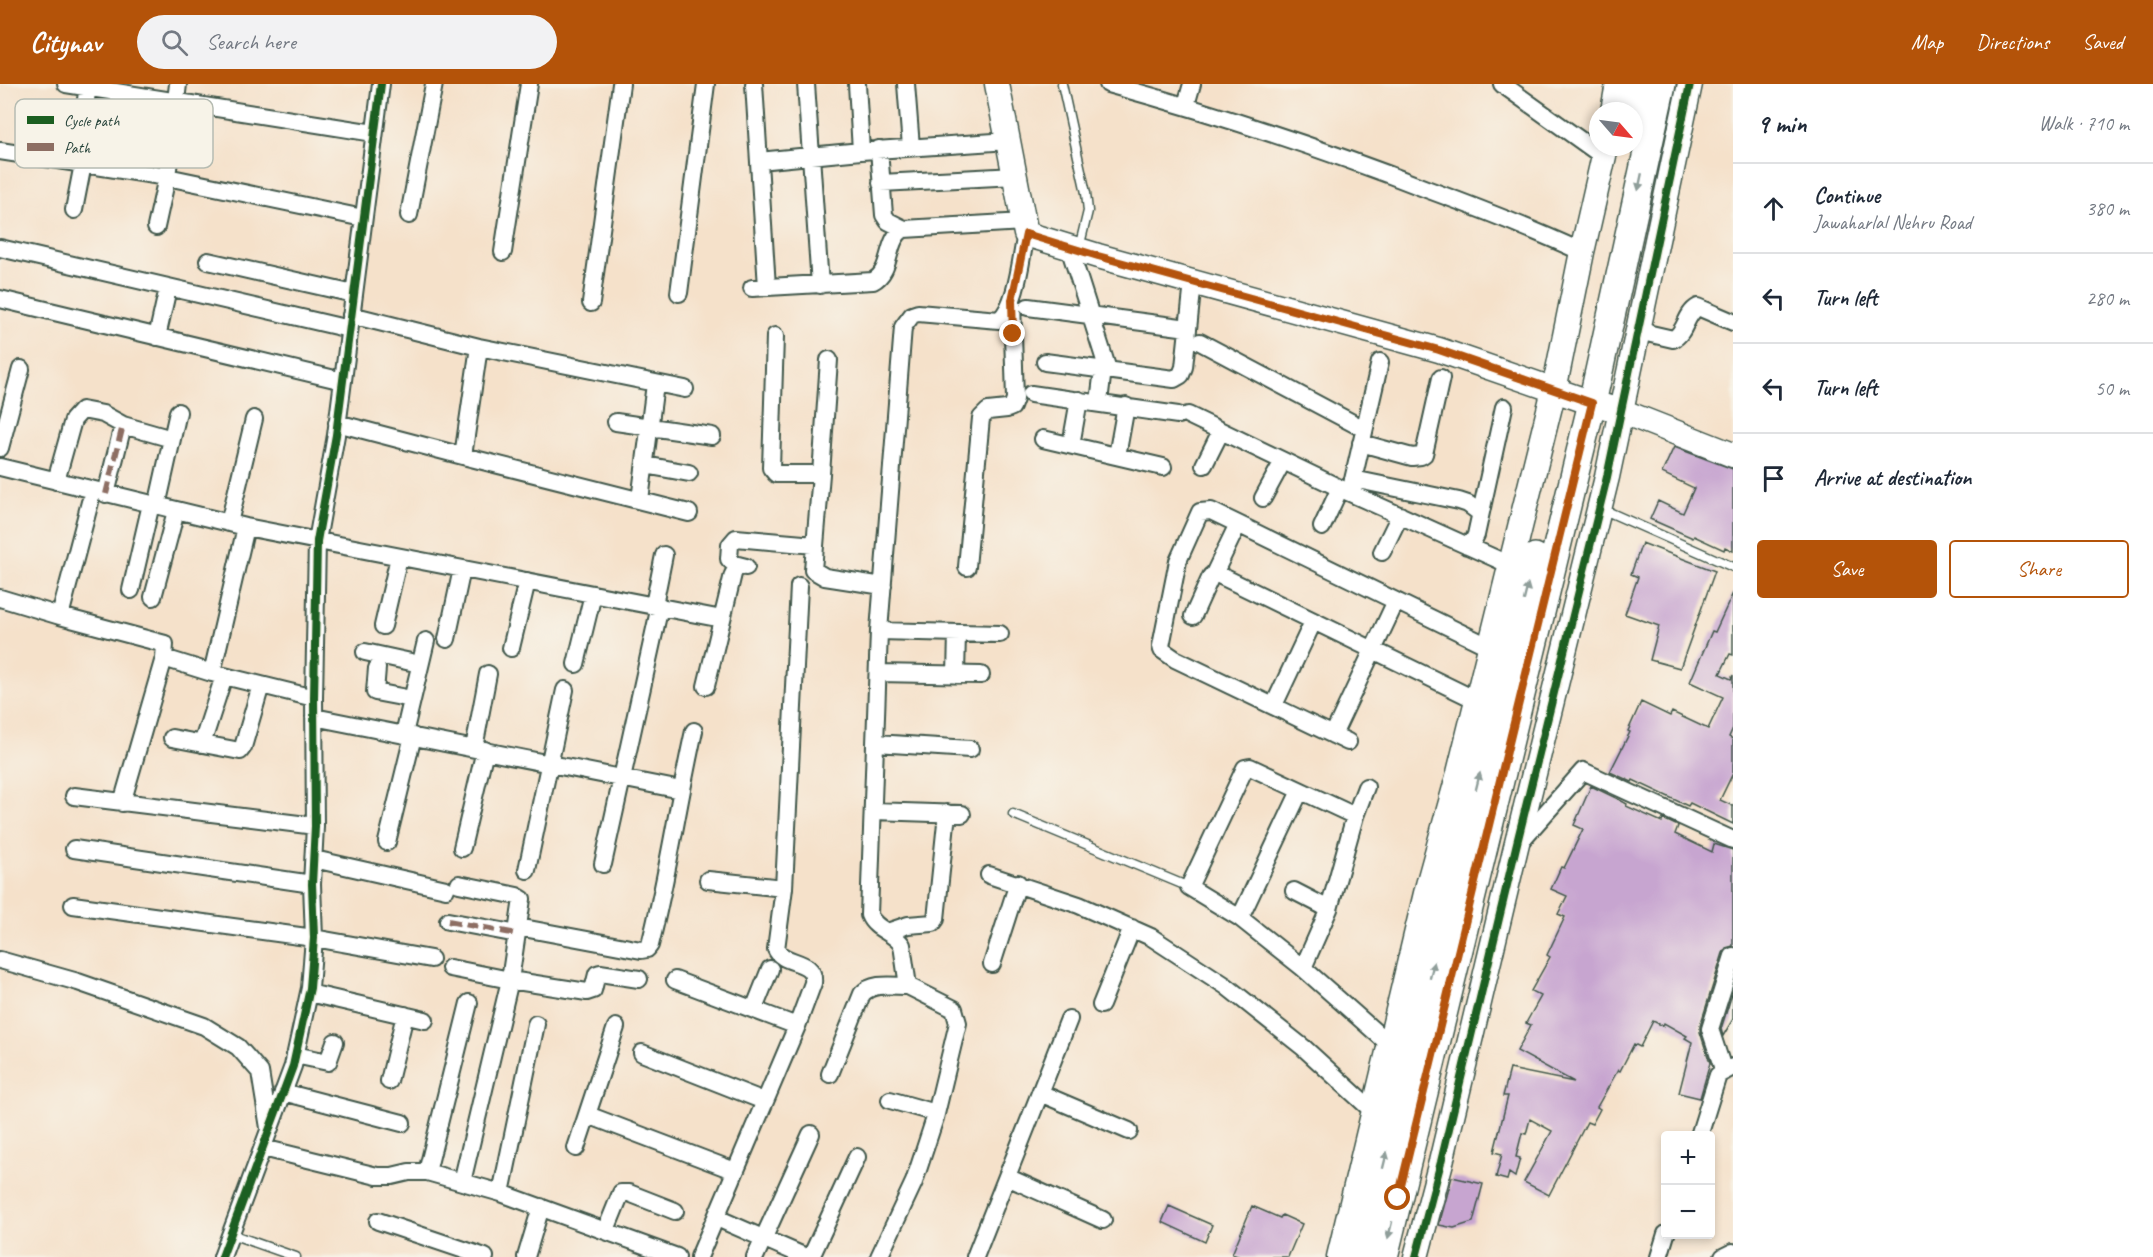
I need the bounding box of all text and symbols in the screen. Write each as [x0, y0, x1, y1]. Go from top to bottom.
search box [137, 15, 557, 69]
text: Citynav [30, 25, 101, 60]
icon: search [158, 26, 191, 59]
text: Search here [206, 28, 296, 56]
text: Map [1911, 29, 1943, 55]
text: Directions [1976, 29, 2049, 55]
text: Saved [2082, 29, 2123, 55]
legend [15, 99, 213, 168]
north arrow [1589, 102, 1643, 156]
text: 9 min [1757, 107, 1807, 140]
text: Cycle path [64, 111, 120, 131]
text: Walk · 710 m [2039, 111, 2129, 136]
text: Path [64, 138, 91, 158]
one-way arrow [1635, 173, 1645, 191]
text: Continue [1814, 182, 1880, 210]
icon: ahead [1757, 192, 1790, 225]
text: 380 m [2086, 196, 2129, 221]
text: Jawaharlal Nehru Road [1814, 210, 1972, 235]
icon: left [1757, 282, 1790, 315]
text: Turn left [1814, 284, 1878, 312]
text: 280 m [2086, 286, 2129, 311]
route end [999, 320, 1025, 346]
icon: left [1757, 372, 1790, 405]
text: Turn left [1814, 374, 1878, 402]
text: 50 m [2095, 376, 2129, 401]
icon: arrive [1757, 462, 1790, 495]
text: Arrive at destination [1814, 464, 1971, 492]
button: Save [1757, 540, 1937, 598]
button: Share [1949, 540, 2129, 598]
one-way arrow [1522, 583, 1532, 601]
one-way arrow [1474, 772, 1484, 790]
one-way arrow [1428, 961, 1438, 980]
map controls [1661, 1131, 1715, 1239]
button: + [1661, 1131, 1715, 1185]
one-way arrow [1380, 1150, 1390, 1169]
route start [1384, 1184, 1410, 1210]
button: − [1661, 1185, 1715, 1239]
one-way arrow [1385, 1221, 1395, 1239]

